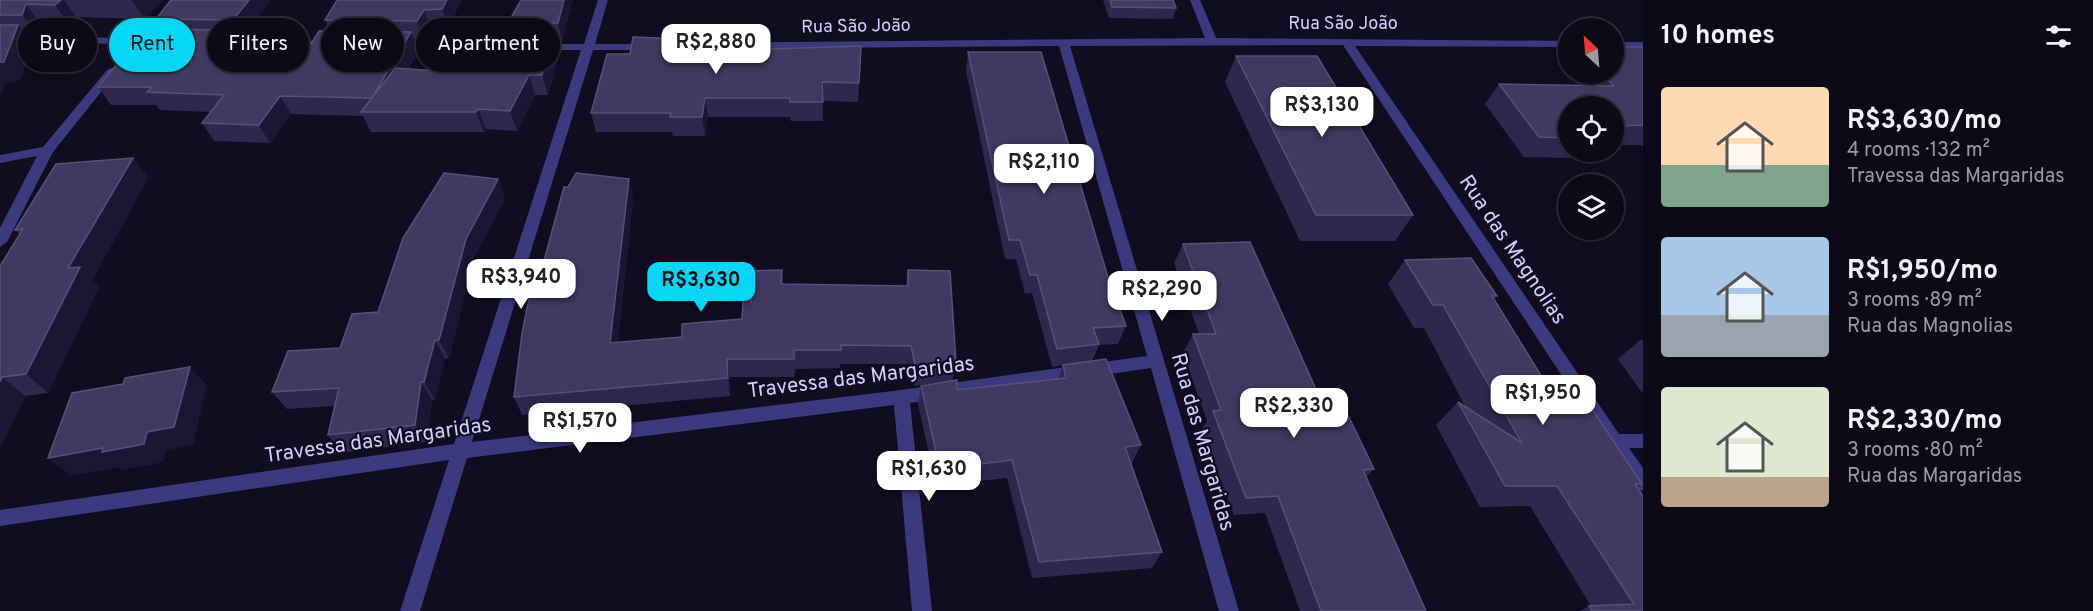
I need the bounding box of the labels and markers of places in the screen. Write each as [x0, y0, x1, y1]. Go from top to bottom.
pin: R$2,880 [661, 24, 771, 75]
pin: R$3,130 [1267, 87, 1377, 138]
pin: R$2,110 [989, 144, 1099, 195]
pin: R$3,940 [466, 259, 576, 310]
pin: R$3,630 [646, 262, 756, 313]
pin: R$2,290 [1107, 271, 1217, 322]
pin: R$1,950 [1488, 375, 1598, 426]
pin: R$2,330 [1239, 388, 1349, 439]
pin: R$1,570 [525, 403, 635, 454]
pin: R$1,630 [874, 451, 984, 502]

